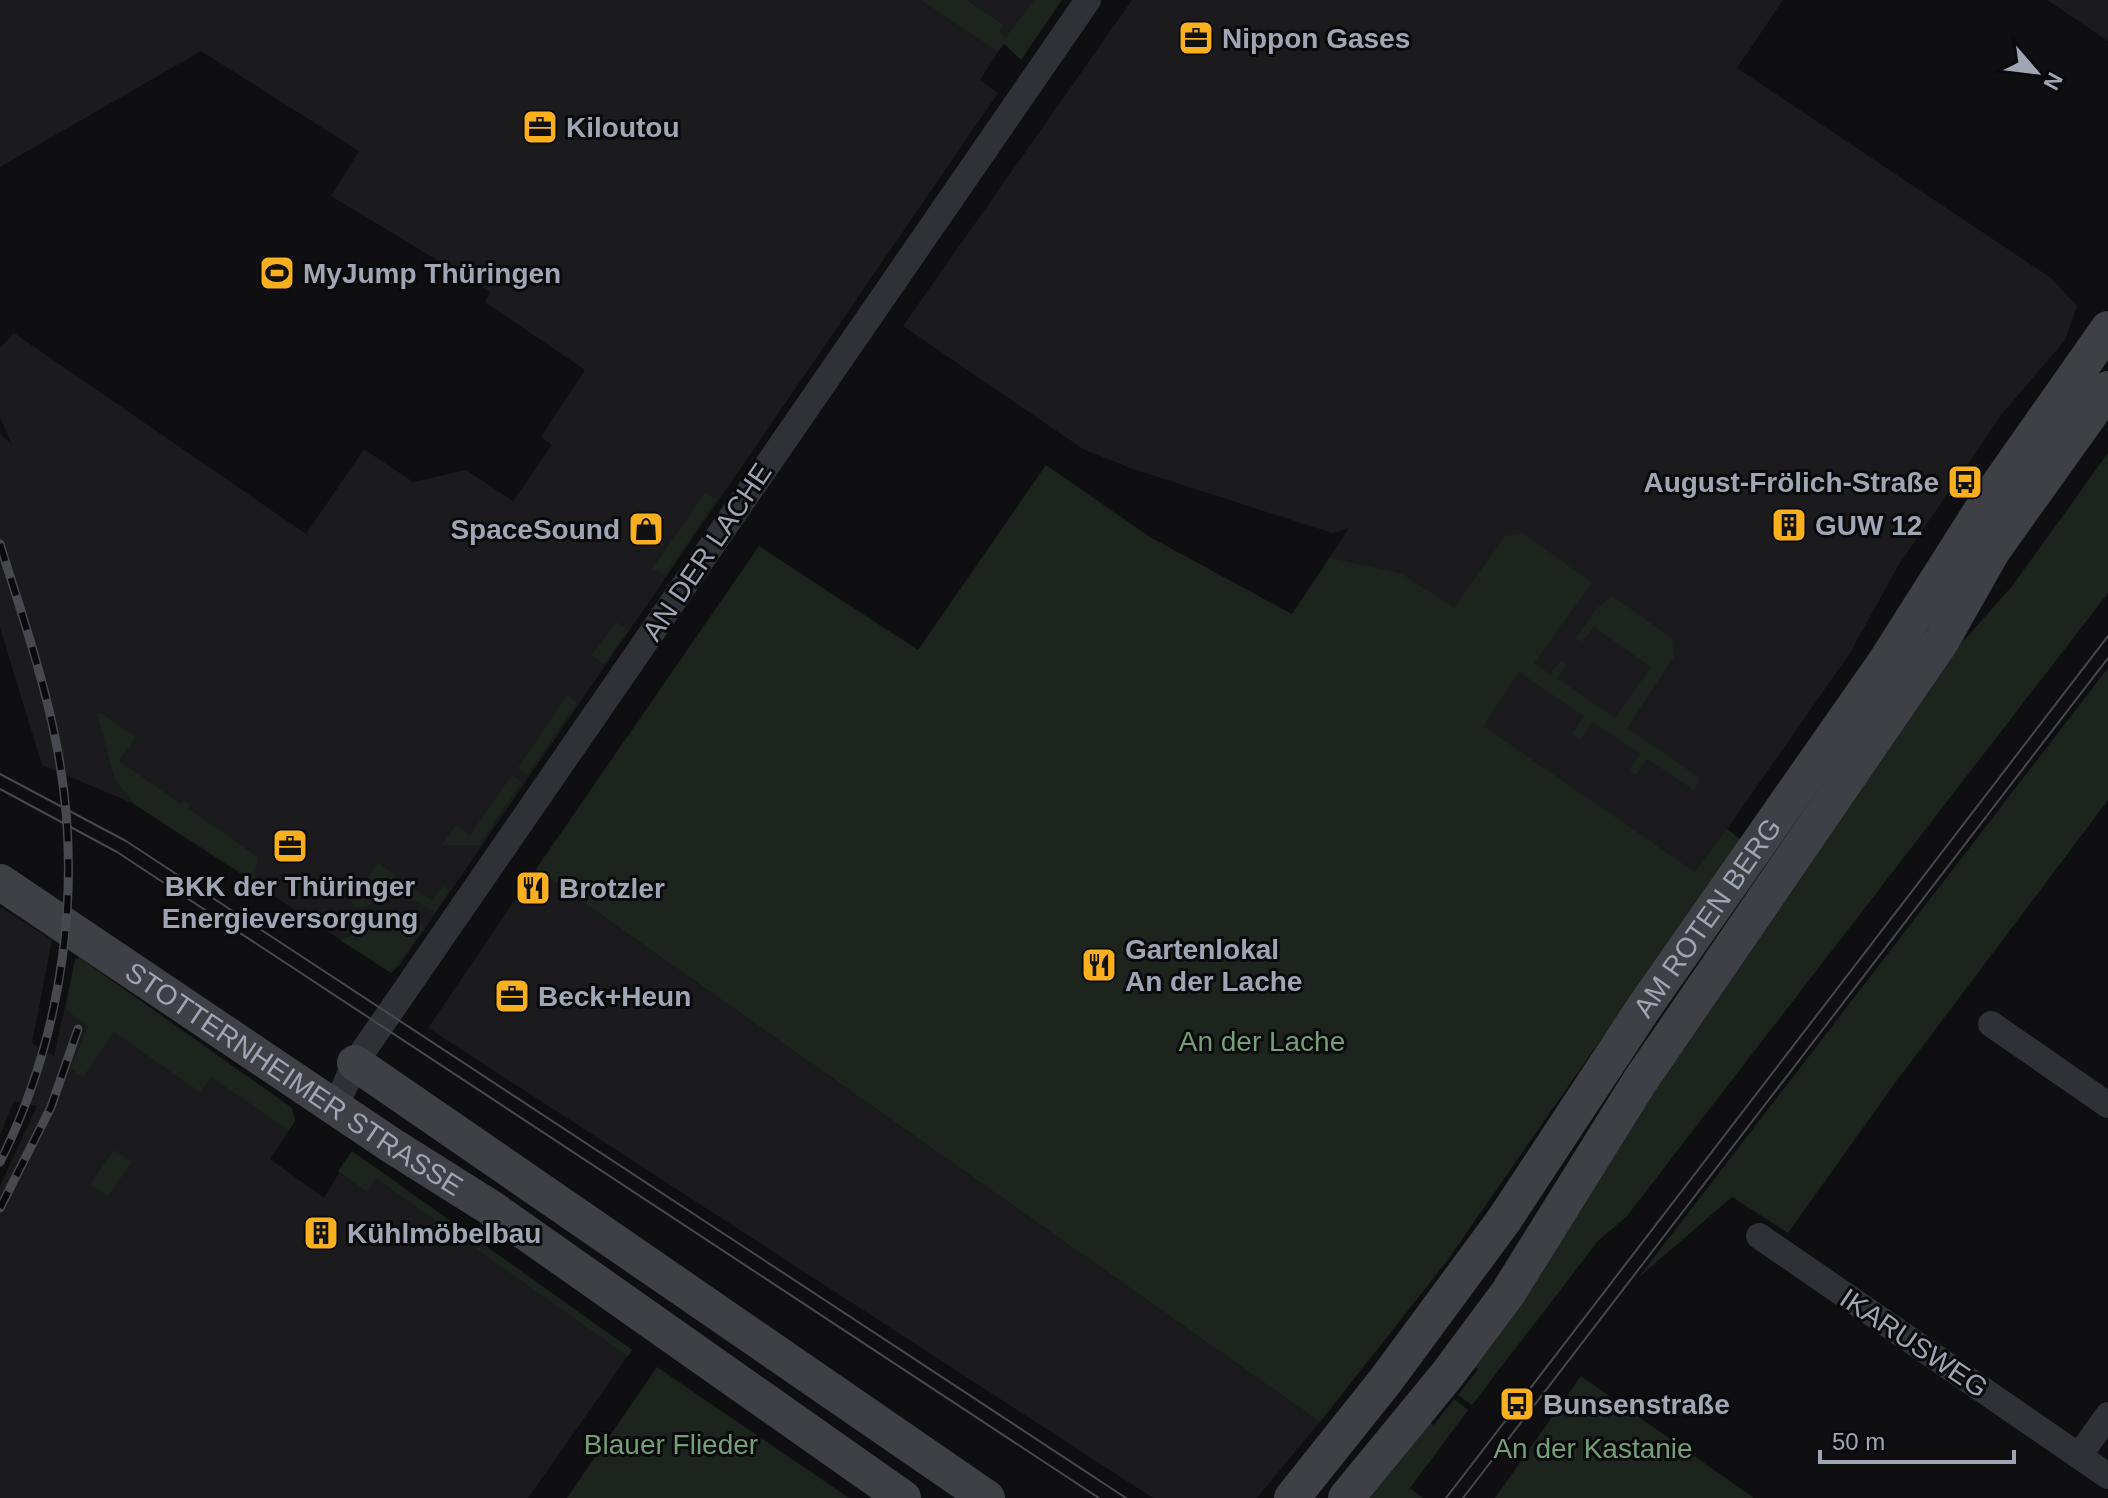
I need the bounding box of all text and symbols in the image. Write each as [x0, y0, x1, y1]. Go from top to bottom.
office icon: Nippon Gases [1177, 19, 1215, 57]
place label: Nippon Gases [1222, 23, 1410, 54]
north arrow [1996, 32, 2076, 112]
text: N [2038, 68, 2068, 94]
office icon: Kiloutou [521, 108, 559, 146]
place label: Kiloutou [566, 112, 680, 143]
sports icon: MyJump Thüringen [258, 254, 296, 292]
place label: MyJump Thüringen [303, 258, 561, 289]
street label: AN DER LACHE [636, 458, 778, 646]
bus stop icon: August-Frölich-Straße [1946, 463, 1984, 501]
place label: August-Frölich-Straße [1643, 467, 1939, 498]
building icon: GUW 12 [1770, 506, 1808, 544]
shop icon: SpaceSound [627, 510, 665, 548]
place label: GUW 12 [1815, 510, 1922, 541]
place label: SpaceSound [450, 514, 620, 545]
street label: AM ROTEN BERG [1627, 812, 1787, 1022]
office icon: BKK der Thüringer Energieversorgung [271, 827, 309, 865]
restaurant icon: Brotzler [514, 869, 552, 907]
place label: BKK der Thüringer Energieversorgung [162, 871, 418, 934]
place label: Brotzler [559, 873, 665, 904]
place label: Gartenlokal An der Lache [1125, 934, 1302, 997]
restaurant icon: Gartenlokal An der Lache [1080, 946, 1118, 984]
street label: STOTTERNHEIMER STRASSE [120, 956, 468, 1202]
office icon: Beck+Heun [493, 977, 531, 1015]
place label: Beck+Heun [538, 981, 691, 1012]
park label: An der Lache [1179, 1026, 1345, 1057]
building icon: Kühlmöbelbau [302, 1214, 340, 1252]
place label: Kühlmöbelbau [347, 1218, 541, 1249]
street label: IKARUSWEG [1834, 1282, 1994, 1404]
bus stop icon: Bunsenstraße [1498, 1385, 1536, 1423]
place label: Bunsenstraße [1543, 1389, 1730, 1420]
scale bar [1820, 1414, 2014, 1464]
text: 50 m [1832, 1428, 1885, 1455]
park label: Blauer Flieder [584, 1429, 758, 1460]
park label: An der Kastanie [1493, 1433, 1693, 1464]

